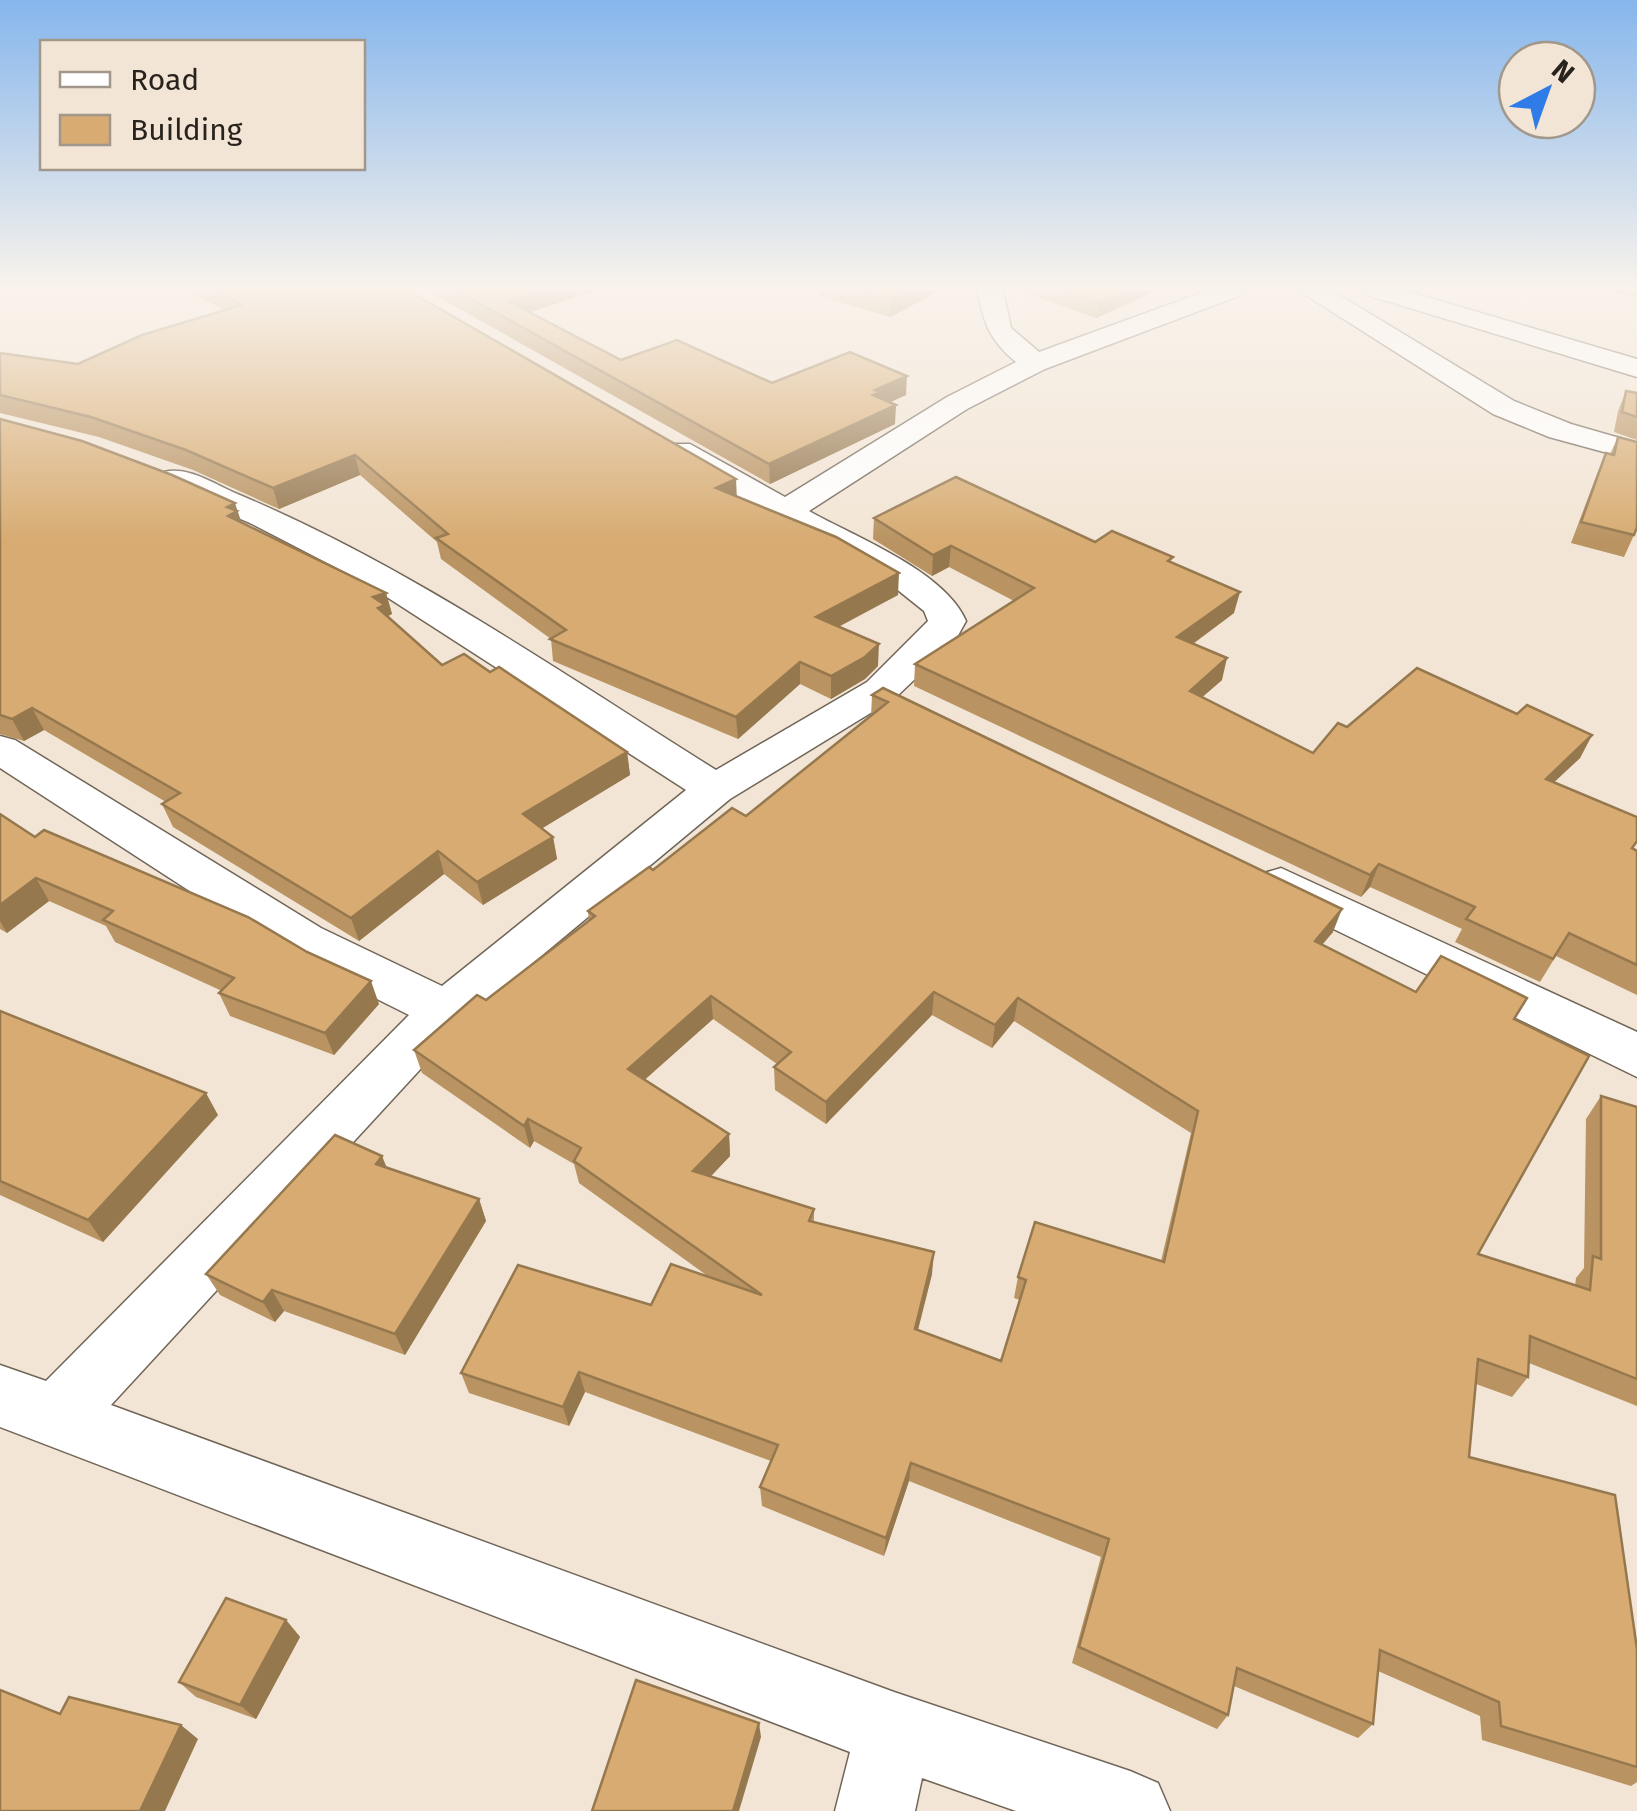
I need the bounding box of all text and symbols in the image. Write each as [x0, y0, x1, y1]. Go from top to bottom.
legend [40, 40, 365, 170]
north arrow [1497, 40, 1597, 140]
text: N [1545, 53, 1581, 90]
text: Road [130, 62, 199, 98]
text: Building [130, 112, 243, 148]

